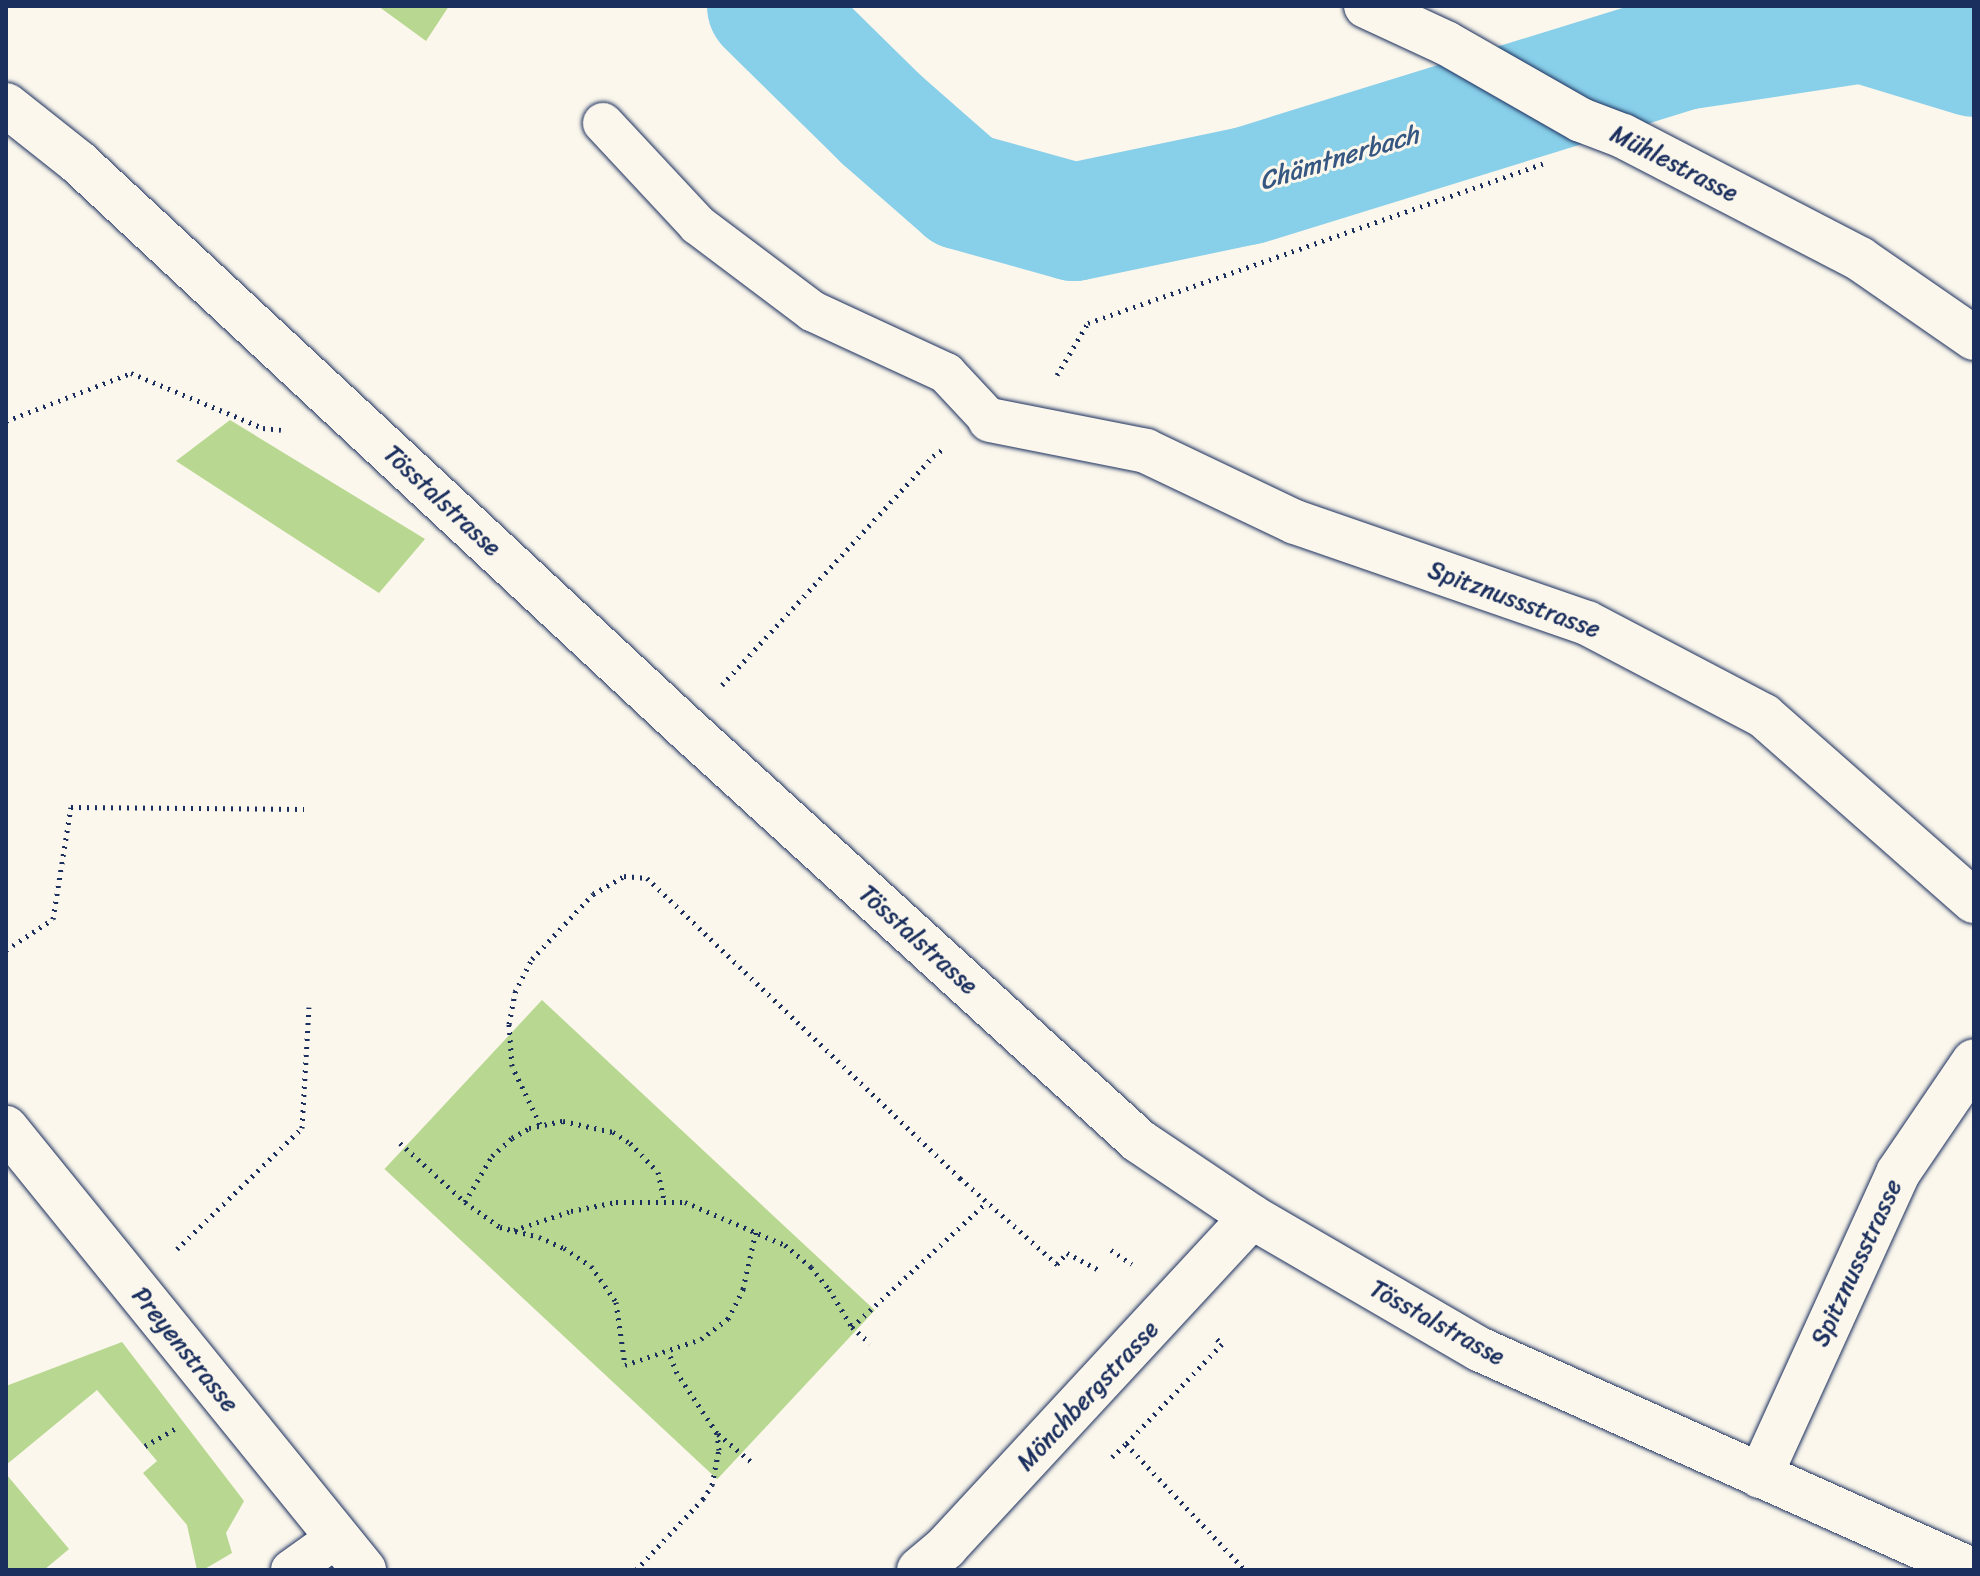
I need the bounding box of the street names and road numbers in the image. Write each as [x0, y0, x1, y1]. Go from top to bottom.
street label: Mühlestrasse [1606, 120, 1742, 208]
street label: Tösstalstrasse [378, 440, 506, 562]
street label: Spitznussstrasse [1424, 556, 1604, 644]
street label: Tösstalstrasse [853, 879, 983, 1001]
street label: Spitznussstrasse [1806, 1175, 1908, 1351]
street label: Tösstalstrasse [1365, 1274, 1509, 1372]
street label: Preyenstrasse [126, 1282, 244, 1418]
street label: Mönchbergstrasse [1011, 1315, 1165, 1477]

